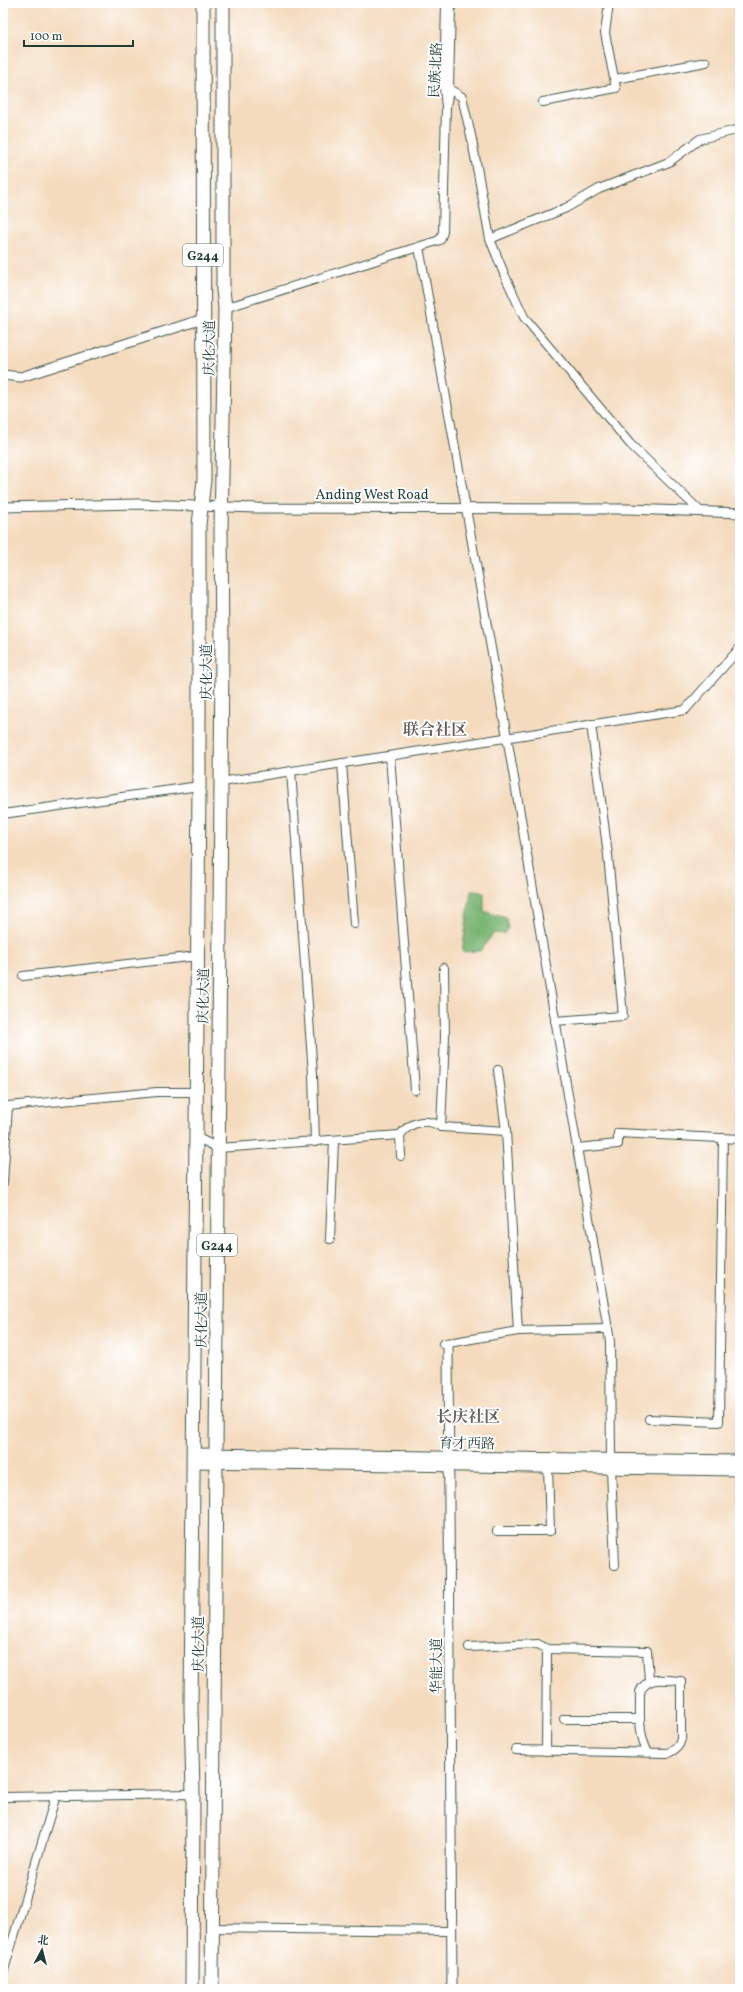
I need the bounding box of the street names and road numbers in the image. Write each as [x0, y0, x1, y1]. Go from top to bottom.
street label: 民族北路 [426, 42, 447, 99]
road number: G244 [183, 244, 223, 266]
street label: 庆化大道 [201, 320, 220, 376]
street label: Anding West Road [315, 486, 429, 505]
street label: 庆化大道 [198, 644, 217, 700]
street label: 庆化大道 [195, 968, 214, 1024]
road number: G244 [197, 1234, 237, 1256]
street label: 庆化大道 [193, 1292, 212, 1348]
street label: 育才西路 [439, 1435, 495, 1454]
street label: 庆化大道 [190, 1616, 209, 1672]
street label: 华能大道 [428, 1638, 447, 1694]

